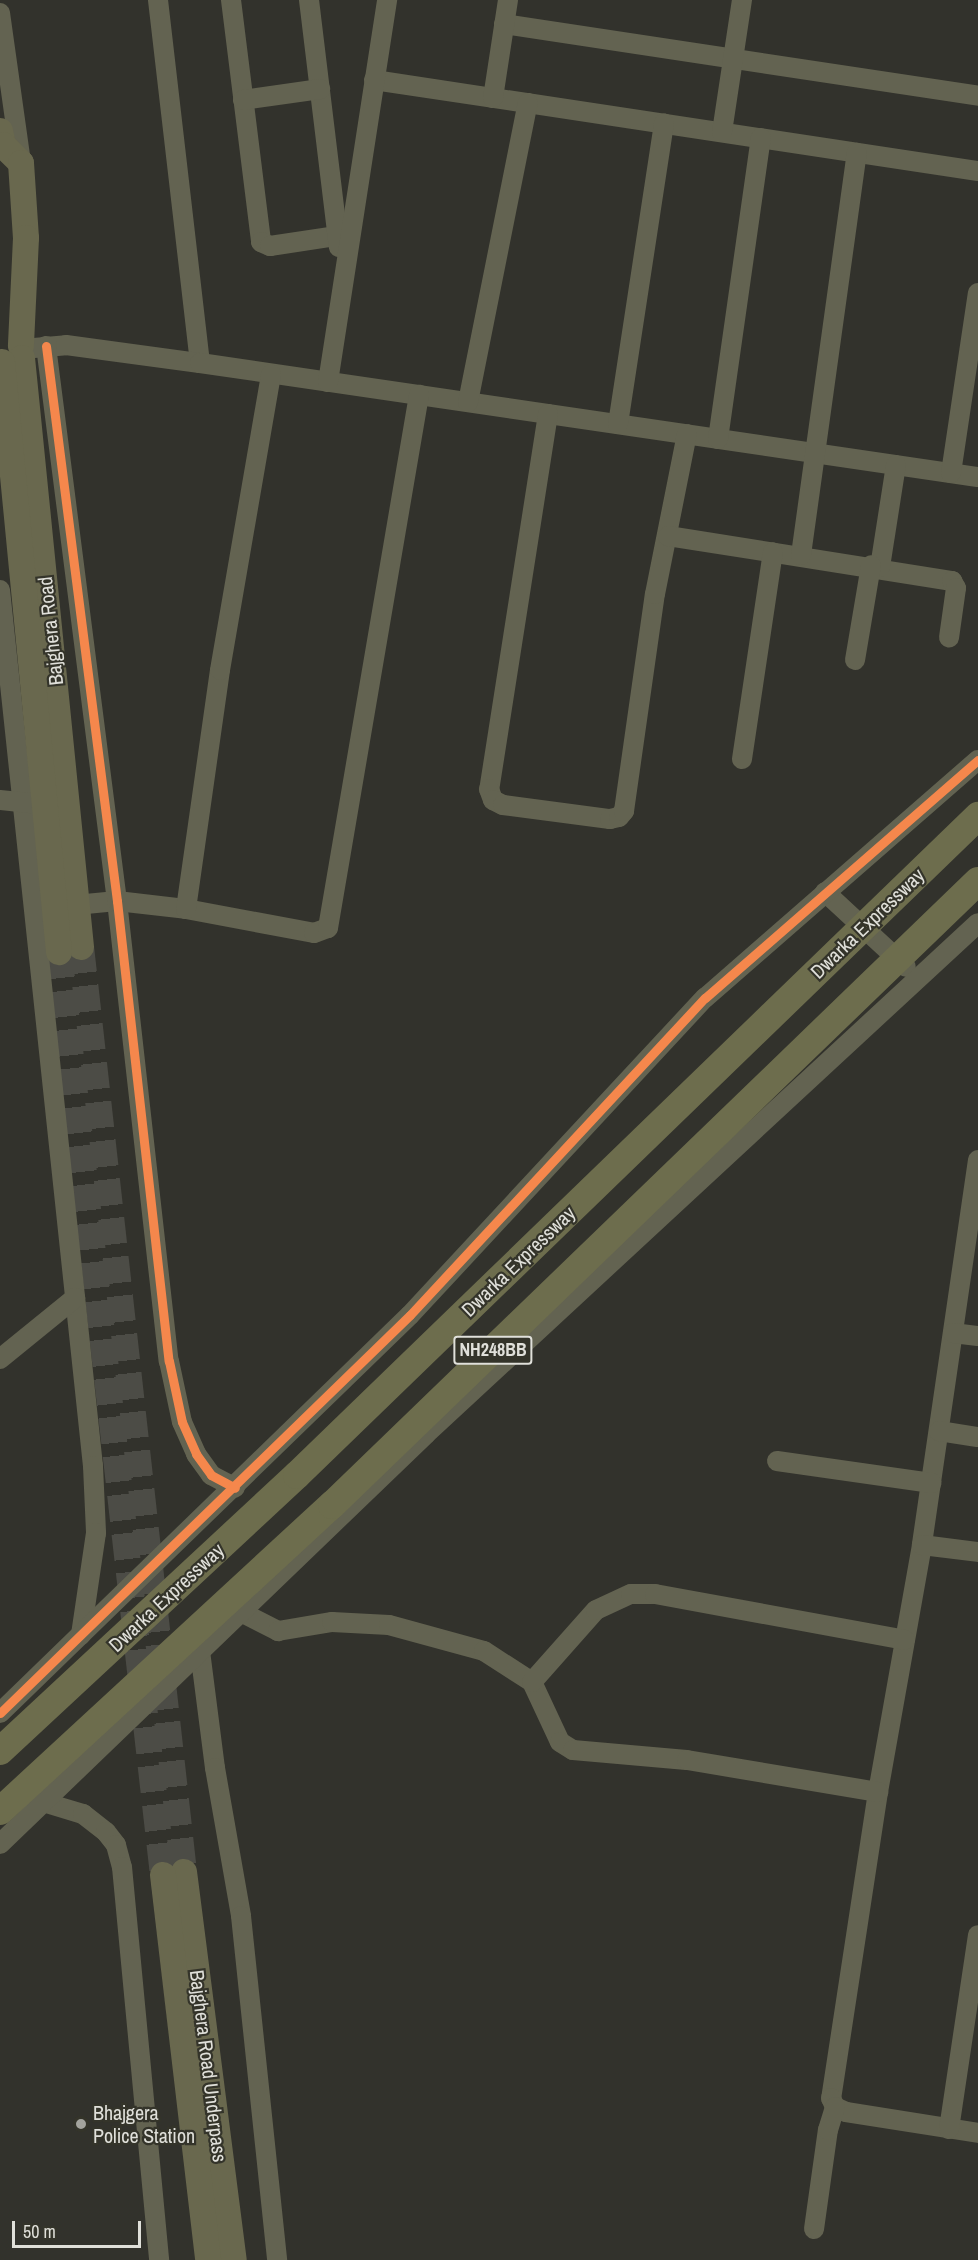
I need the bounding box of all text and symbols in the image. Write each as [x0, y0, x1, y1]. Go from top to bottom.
street label: Bajghera Road [32, 575, 68, 687]
street label: Dwarka Expressway [805, 863, 929, 983]
street label: Dwarka Expressway [456, 1201, 580, 1321]
road number: NH248BB [452, 1335, 534, 1365]
street label: Dwarka Expressway [103, 1538, 229, 1656]
street label: Bajghera Road Underpass [185, 1969, 233, 2163]
place label: Bhajgera Police Station [93, 2100, 195, 2147]
marker: Bhajgera Police Station [74, 2117, 88, 2131]
scale bar [15, 2209, 144, 2247]
text: 50 m [23, 2219, 56, 2244]

